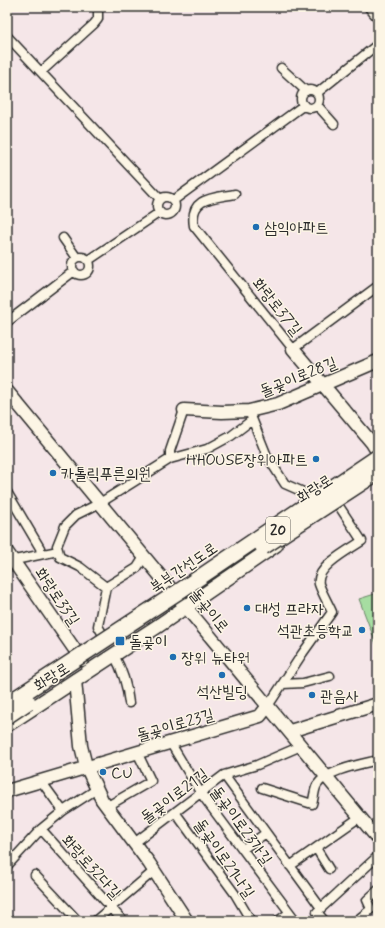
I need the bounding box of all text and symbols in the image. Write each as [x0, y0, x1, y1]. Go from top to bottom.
place label: 삼익아파트 [264, 218, 328, 239]
marker: 삼익아파트 [251, 222, 261, 232]
street label: 화랑로37길 [247, 274, 307, 340]
street label: 돌곶이로28길 [257, 352, 340, 402]
place label: HHOUSE장위아파트 [186, 450, 308, 471]
marker: HHOUSE장위아파트 [311, 454, 321, 464]
place label: 카톨릭푸른의원 [61, 464, 151, 485]
marker: 카톨릭푸른의원 [48, 468, 58, 478]
street label: 화랑로 [293, 470, 337, 509]
road number: 20 [266, 517, 290, 543]
street label: 북부간선도로 [146, 538, 222, 599]
street label: 화랑로33길 [30, 564, 84, 630]
street label: 돌곶이로 [184, 584, 233, 638]
place label: 대성 프라자 [255, 599, 324, 620]
marker: 대성 프라자 [242, 603, 252, 613]
place label: 석관초등학교 [277, 621, 354, 642]
marker: 석관초등학교 [357, 625, 367, 635]
place label: 돌곶이 [129, 632, 168, 653]
marker: 돌곶이 [114, 635, 126, 647]
place label: 장위 뉴타워 [181, 648, 250, 669]
marker: 장위 뉴타워 [168, 652, 178, 662]
street label: 화랑로 [30, 658, 74, 697]
marker: 석산빌딩 [217, 670, 227, 680]
place label: 석산빌딩 [196, 682, 248, 703]
place label: 관음사 [320, 686, 359, 707]
marker: 관음사 [307, 690, 317, 700]
street label: 돌곶이로23길 [134, 704, 217, 746]
place label: CU [111, 763, 133, 784]
street label: 돌곶이로21길 [137, 764, 213, 828]
marker: CU [98, 767, 108, 777]
street label: 돌곶이로23가길 [205, 782, 276, 869]
street label: 돌곶이로21나길 [189, 815, 259, 903]
street label: 화랑로32다길 [57, 830, 125, 904]

